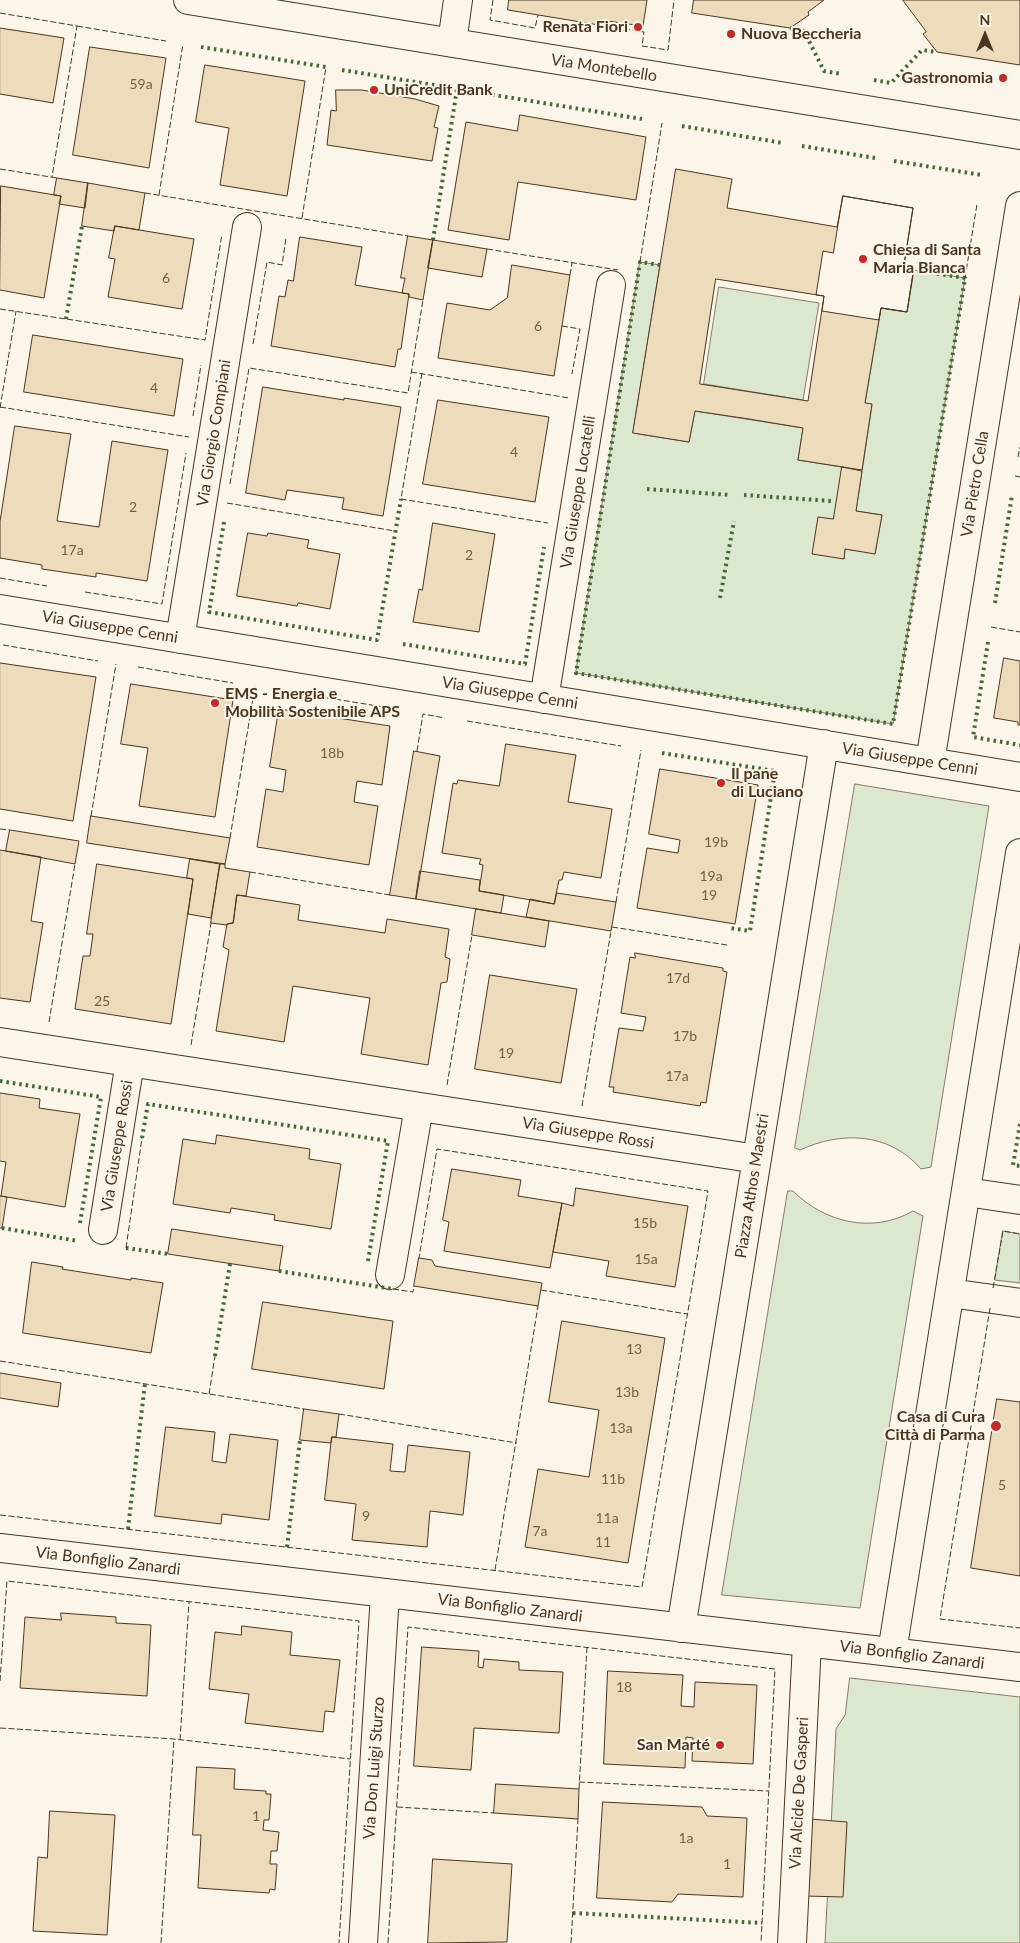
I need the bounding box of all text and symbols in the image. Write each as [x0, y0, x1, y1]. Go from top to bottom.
north arrow [960, 10, 1010, 60]
text: N [980, 11, 990, 28]
place label: Renata Fiori [542, 17, 628, 37]
marker: Renata Fiori [632, 21, 644, 33]
place label: Nuova Beccheria [741, 24, 861, 44]
marker: Nuova Beccheria [725, 28, 737, 40]
street label: Via Montebello [549, 50, 659, 86]
place label: Gastronomia [902, 68, 993, 88]
marker: Gastronomia [997, 72, 1009, 84]
house number: 59a [129, 76, 153, 92]
place label: UniCredit Bank [384, 80, 493, 100]
marker: UniCredit Bank [368, 84, 380, 96]
place label: Chiesa di Santa Maria Bianca [873, 240, 981, 278]
marker: Chiesa di Santa Maria Bianca [857, 253, 869, 265]
house number: 6 [162, 270, 170, 286]
house number: 6 [534, 318, 542, 334]
street label: Via Giorgio Compiani [193, 358, 235, 508]
house number: 4 [150, 380, 158, 396]
street label: Via Giuseppe Locatelli [556, 414, 600, 570]
street label: Via Pietro Cella [957, 429, 993, 539]
house number: 4 [510, 444, 518, 460]
house number: 2 [129, 499, 137, 515]
house number: 17a [60, 542, 84, 558]
house number: 2 [465, 547, 473, 563]
street label: Via Giuseppe Cenni [41, 607, 179, 647]
street label: Via Giuseppe Cenni [441, 673, 579, 713]
place label: EMS - Energia e Mobilità Sostenibile APS [225, 684, 400, 722]
marker: EMS - Energia e Mobilità Sostenibile APS [209, 697, 221, 709]
street label: Via Giuseppe Cenni [841, 739, 979, 779]
house number: 18b [320, 745, 344, 761]
place label: Il pane di Luciano [731, 764, 803, 802]
marker: Il pane di Luciano [715, 777, 727, 789]
house number: 19b [704, 834, 728, 850]
house number: 19a [699, 868, 723, 884]
house number: 19 [701, 887, 717, 903]
house number: 17d [666, 970, 690, 986]
house number: 25 [94, 993, 110, 1009]
house number: 17b [673, 1028, 697, 1044]
house number: 19 [498, 1045, 514, 1061]
house number: 17a [665, 1068, 689, 1084]
street label: Via Giuseppe Rossi [97, 1079, 137, 1213]
street label: Piazza Athos Maestri [731, 1112, 773, 1260]
street label: Via Giuseppe Rossi [521, 1113, 655, 1153]
house number: 15b [633, 1215, 657, 1231]
house number: 15a [634, 1251, 658, 1267]
house number: 13 [626, 1341, 642, 1357]
house number: 13b [615, 1384, 639, 1400]
place label: Casa di Cura Città di Parma [885, 1407, 985, 1445]
marker: Casa di Cura Città di Parma [989, 1419, 1003, 1433]
house number: 13a [609, 1420, 633, 1436]
house number: 11b [601, 1471, 625, 1487]
house number: 5 [998, 1477, 1006, 1493]
house number: 9 [362, 1508, 370, 1524]
house number: 11a [595, 1510, 619, 1526]
house number: 7a [532, 1523, 548, 1539]
house number: 11 [595, 1534, 611, 1550]
street label: Via Bonfiglio Zanardi [34, 1543, 182, 1579]
street label: Via Bonfiglio Zanardi [436, 1590, 584, 1626]
street label: Via Bonfiglio Zanardi [838, 1637, 986, 1673]
house number: 18 [616, 1679, 632, 1695]
street label: Via Don Luigi Sturzo [359, 1696, 389, 1840]
street label: Via Alcide De Gasperi [785, 1716, 813, 1870]
place label: San Marté [637, 1735, 710, 1755]
marker: San Marté [714, 1739, 726, 1751]
house number: 1 [252, 1808, 260, 1824]
house number: 1a [678, 1830, 694, 1846]
house number: 1 [723, 1856, 731, 1872]

